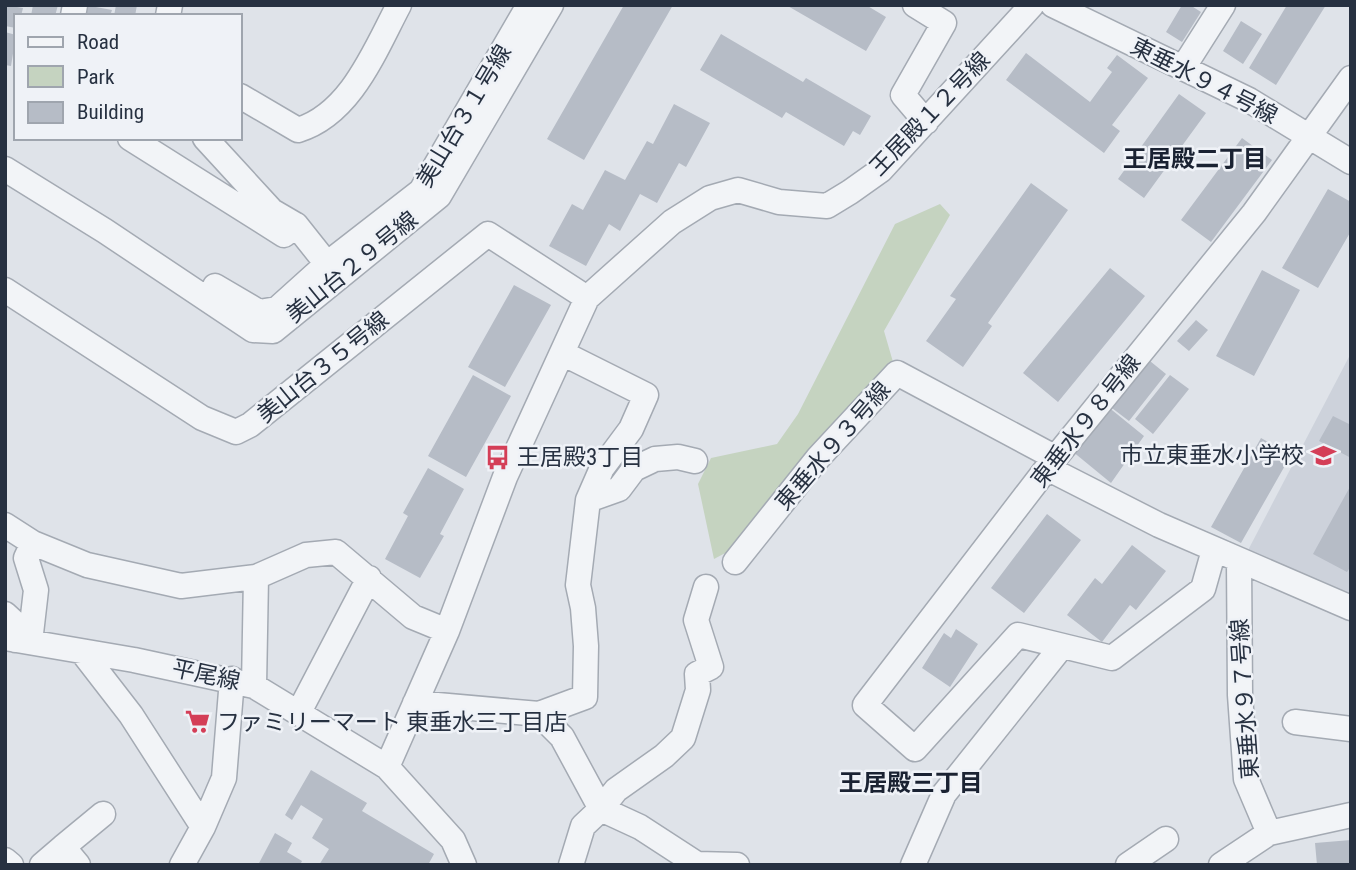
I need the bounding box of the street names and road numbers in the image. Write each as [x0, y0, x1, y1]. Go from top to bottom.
street label: 東垂水９４号線 [1126, 32, 1282, 130]
street label: 美山台３１号線 [411, 40, 517, 192]
street label: 王居殿１２号線 [864, 47, 996, 181]
street label: 美山台２９号線 [281, 206, 423, 328]
street label: 美山台３５号線 [252, 306, 394, 428]
street label: 東垂水９８号線 [1026, 349, 1146, 493]
street label: 東垂水９３号線 [770, 376, 896, 516]
street label: 東垂水９７号線 [1226, 618, 1264, 780]
street label: 平尾線 [169, 655, 243, 695]

